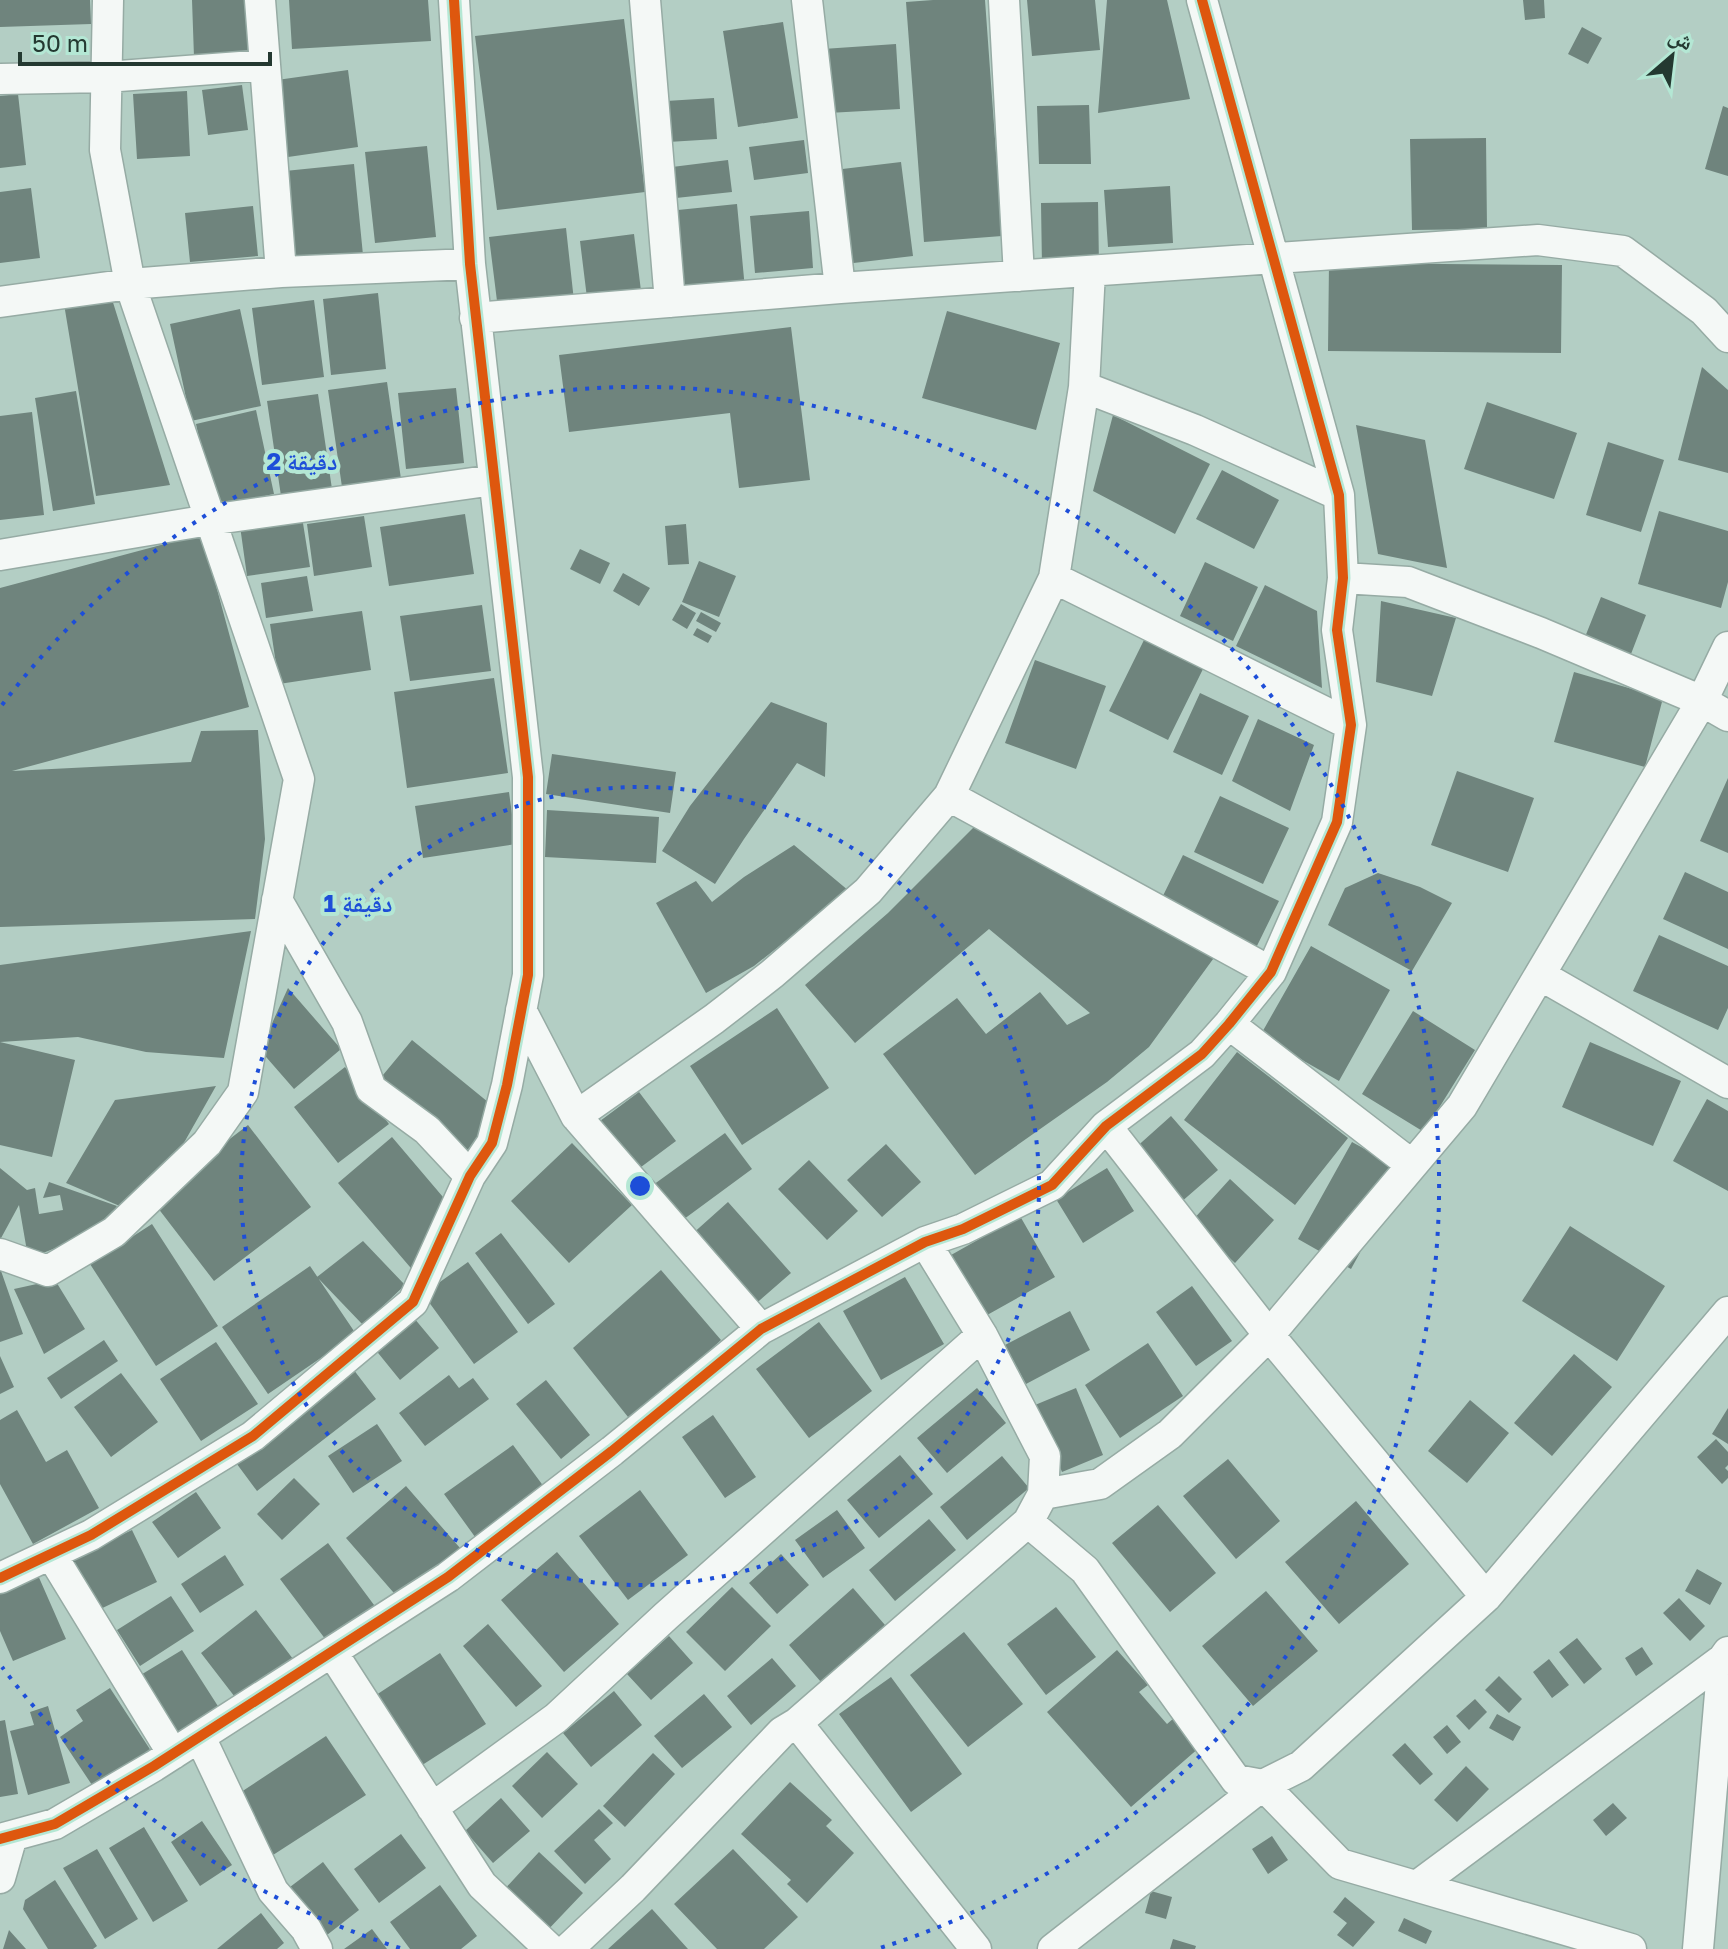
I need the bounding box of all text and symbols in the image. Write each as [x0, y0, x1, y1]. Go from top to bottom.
scale bar [20, 16, 270, 66]
north arrow [1632, 16, 1712, 96]
text: ش [1665, 21, 1698, 56]
text: 50 m [32, 28, 88, 57]
text: 2 دقيقة [266, 446, 338, 476]
text: 1 دقيقة [324, 888, 392, 918]
centre of rings [626, 1172, 654, 1200]

